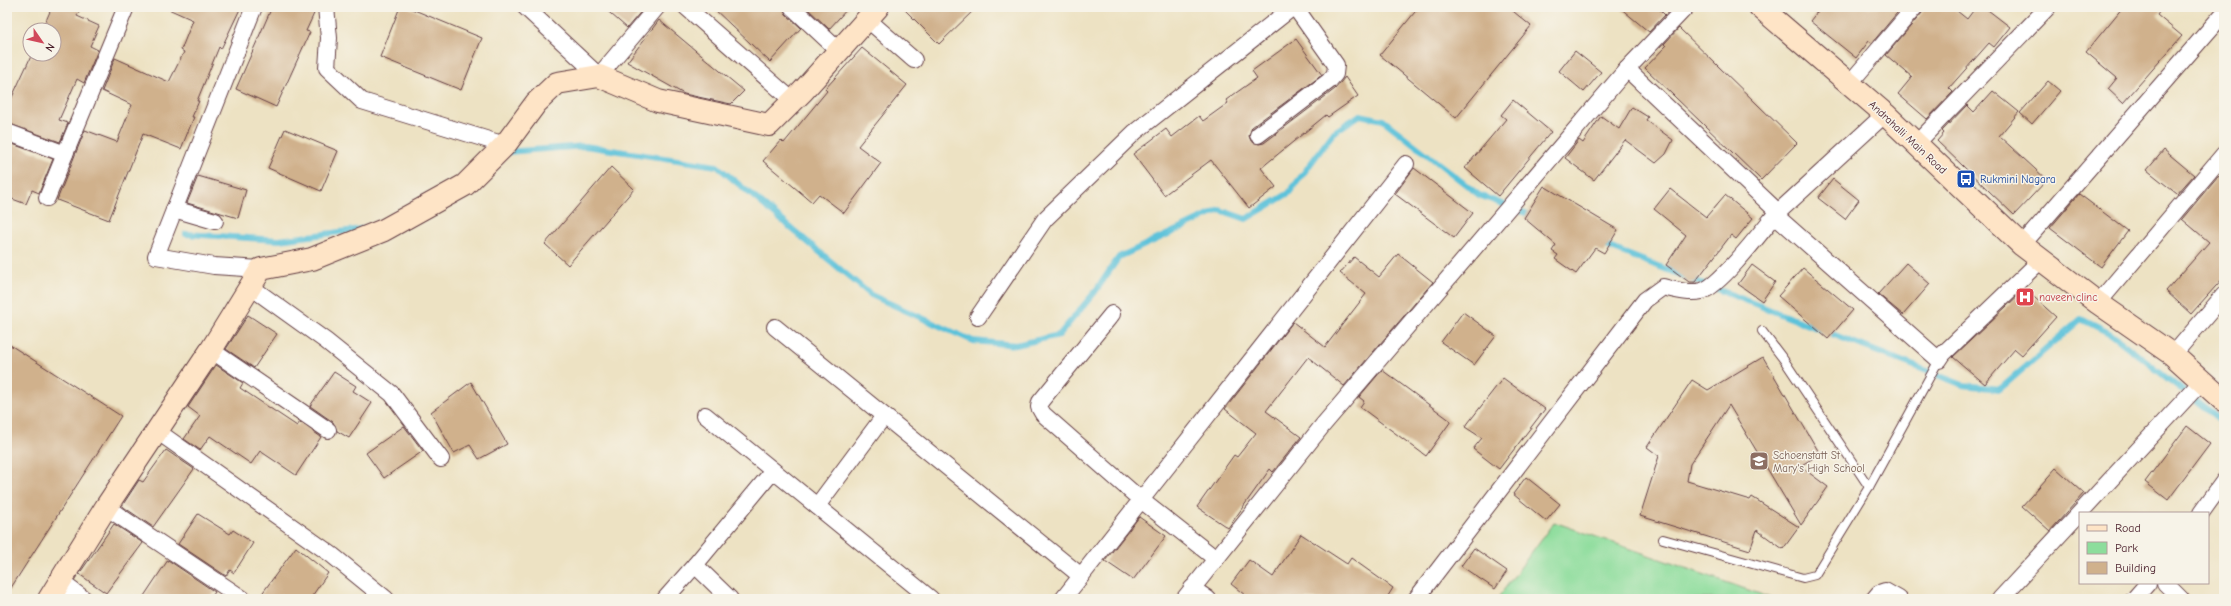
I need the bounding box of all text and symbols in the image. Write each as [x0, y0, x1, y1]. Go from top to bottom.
north arrow [22, 22, 62, 62]
text: N [42, 41, 57, 54]
street label: Andrahalli Main Road [1866, 98, 1949, 177]
bus stop icon: Rukmini Nagara [1955, 168, 1977, 190]
place label: Rukmini Nagara [1980, 173, 2056, 186]
hospital icon: naveen clinc [2014, 286, 2036, 308]
place label: naveen clinc [2039, 291, 2098, 304]
place label: Schoenstatt St Mary's High School [1773, 449, 1865, 475]
school or university icon: Schoenstatt St Mary's High School [1748, 450, 1770, 472]
legend [2079, 512, 2209, 584]
text: Road [2115, 521, 2141, 535]
text: Park [2115, 541, 2138, 555]
text: Building [2115, 561, 2156, 575]

